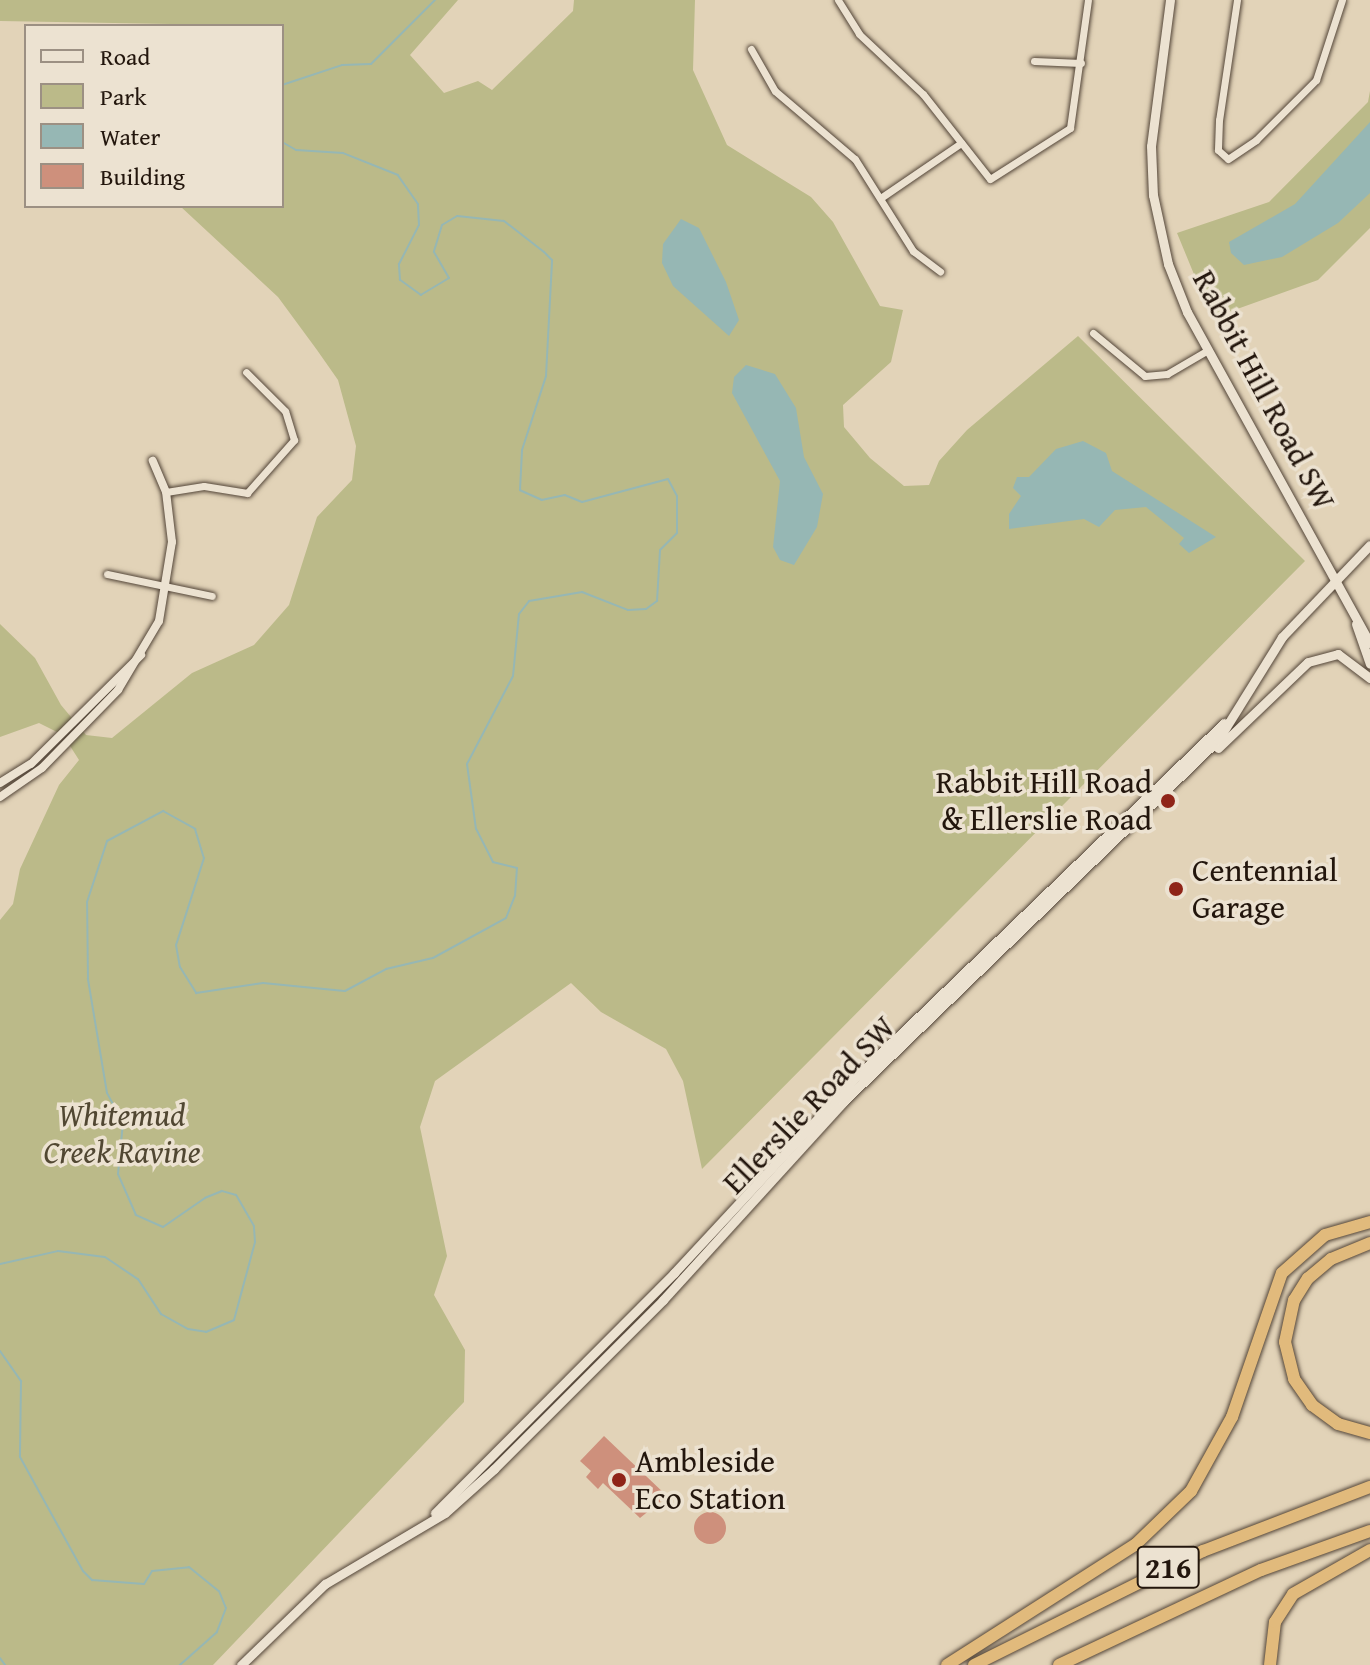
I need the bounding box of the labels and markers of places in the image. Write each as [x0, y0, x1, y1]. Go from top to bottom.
place label: Rabbit Hill Road & Ellerslie Road [936, 764, 1152, 839]
marker: Rabbit Hill Road & Ellerslie Road [1159, 792, 1177, 810]
place label: Centennial Garage [1192, 852, 1338, 927]
marker: Centennial Garage [1167, 880, 1185, 898]
place label: Ambleside Eco Station [635, 1443, 785, 1518]
marker: Ambleside Eco Station [610, 1471, 628, 1489]

